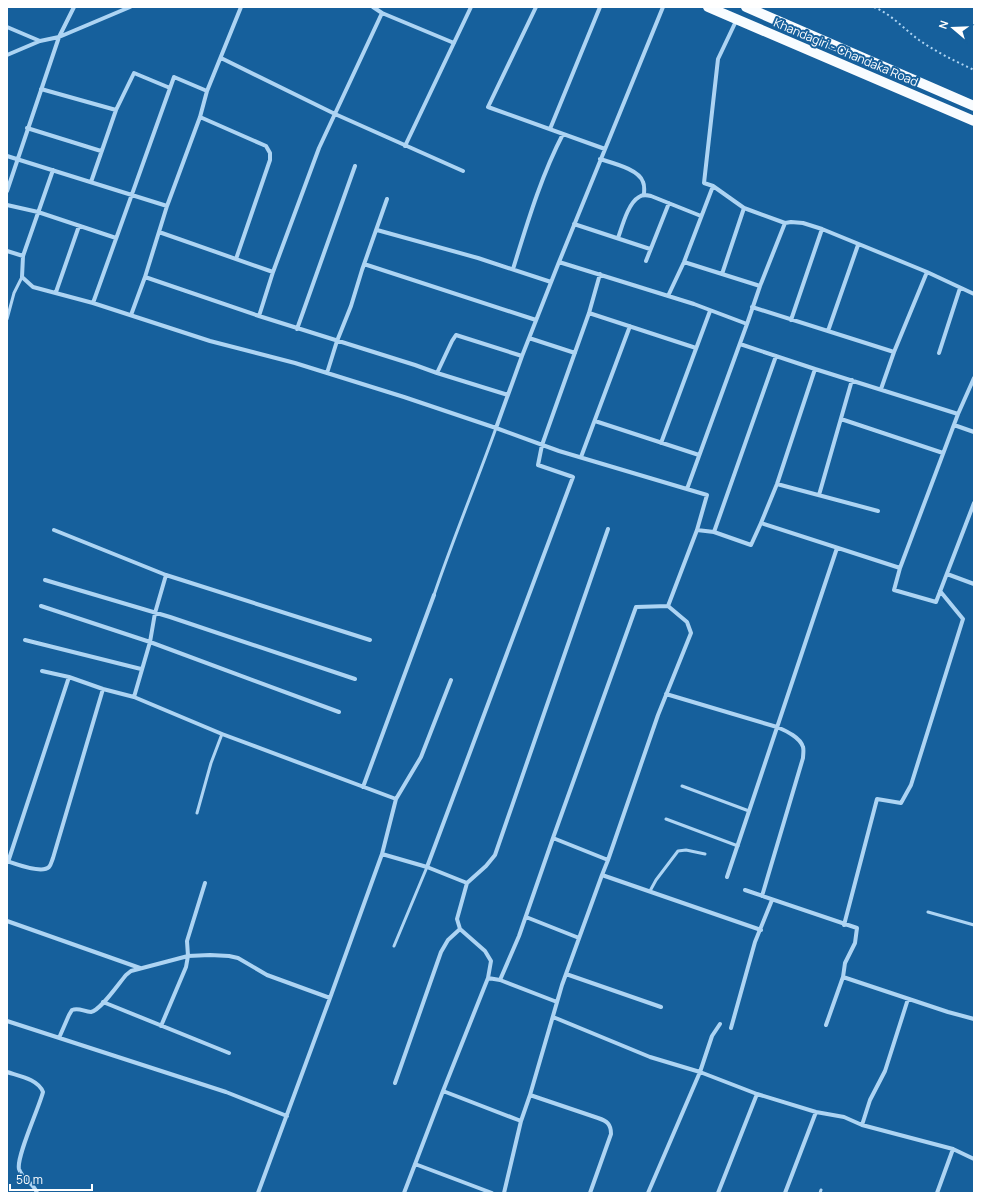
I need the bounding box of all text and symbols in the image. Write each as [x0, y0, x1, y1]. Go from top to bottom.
north arrow [933, 8, 973, 48]
street label: Khandagiri - Chandaka Road [771, 14, 921, 90]
text: N [935, 18, 951, 31]
scale bar [10, 1166, 92, 1192]
text: 50 m [16, 1171, 43, 1188]

